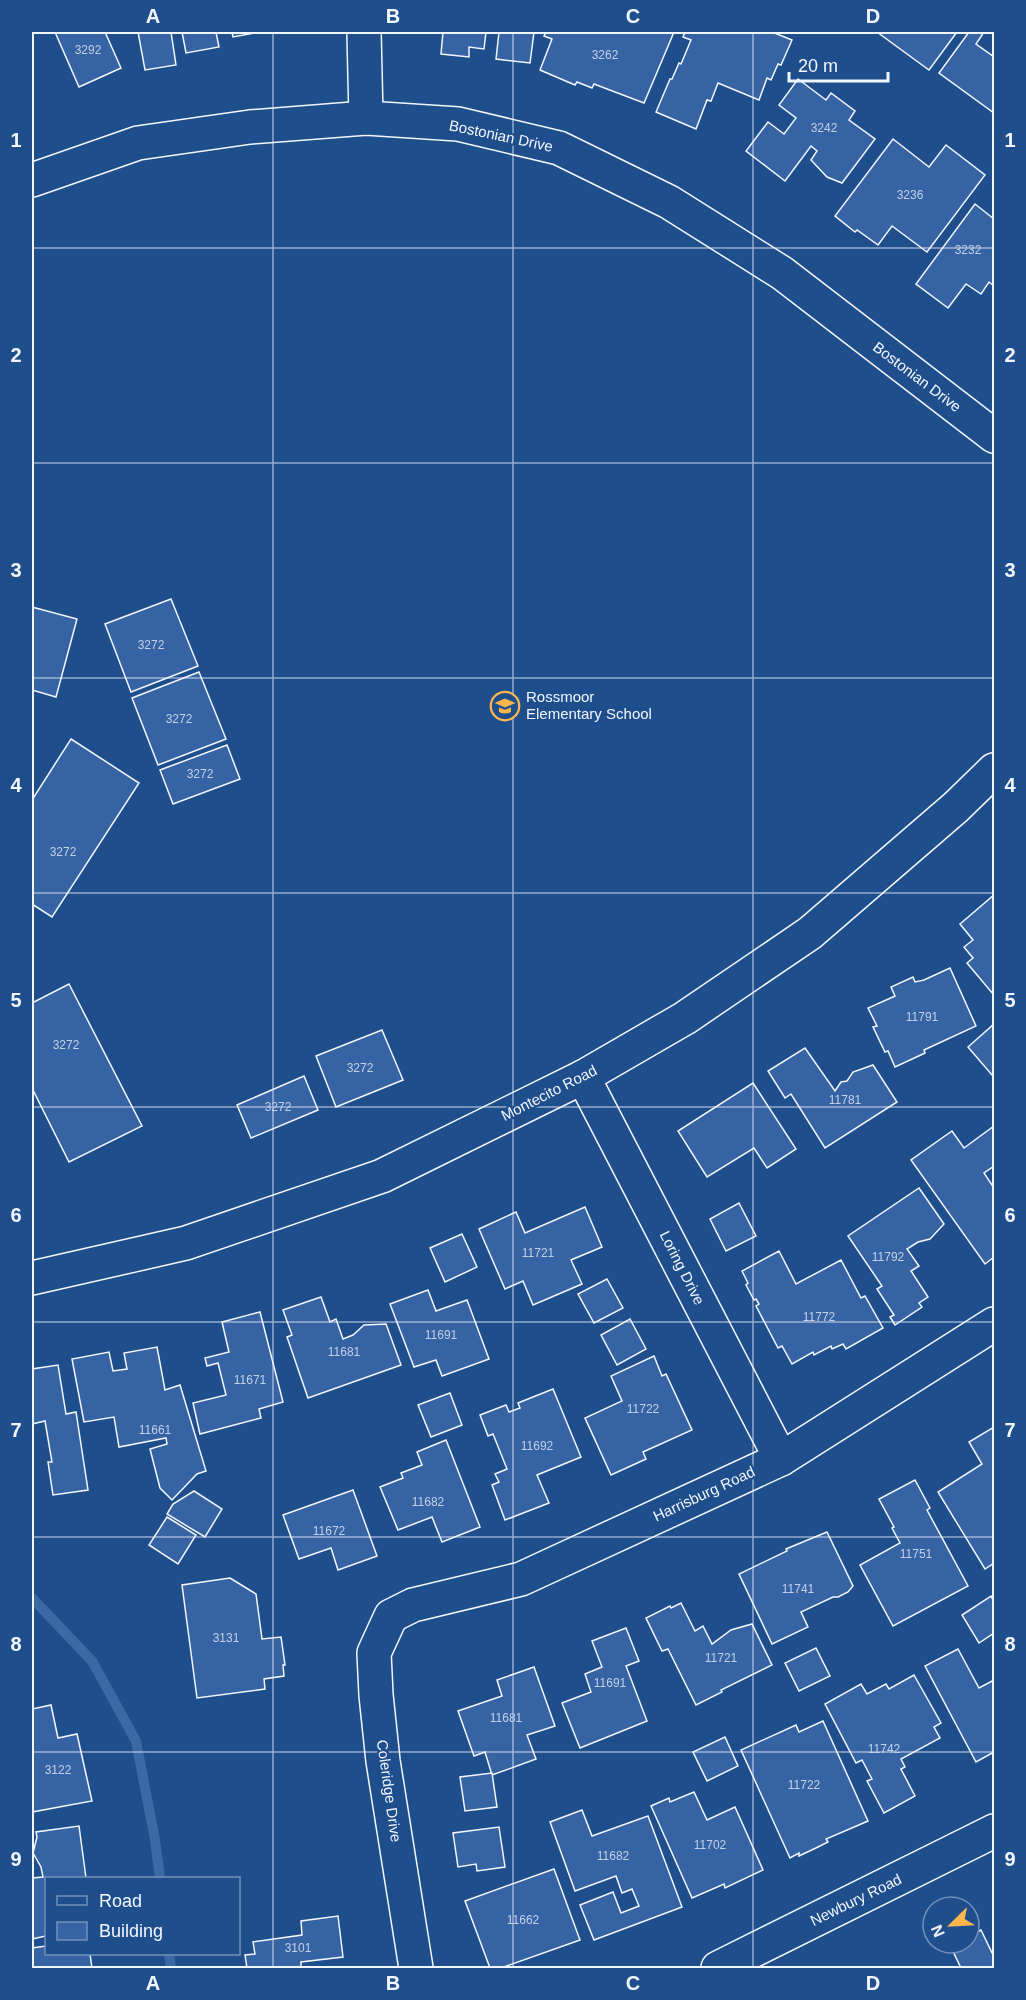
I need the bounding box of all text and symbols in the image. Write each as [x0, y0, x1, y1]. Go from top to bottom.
text: A [146, 5, 160, 27]
text: B [386, 5, 400, 27]
text: C [626, 5, 640, 27]
text: D [866, 5, 880, 27]
house number: 3292 [75, 43, 102, 57]
scale bar [789, 45, 888, 83]
house number: 3262 [592, 48, 619, 62]
text: 20 m [798, 56, 838, 76]
street label: Bostonian Drive [448, 116, 555, 155]
house number: 3242 [811, 121, 838, 135]
text: 1 [10, 129, 22, 151]
text: 1 [1004, 129, 1016, 151]
house number: 3236 [897, 188, 924, 202]
house number: 3232 [955, 243, 982, 257]
street label: Bostonian Drive [870, 338, 965, 415]
text: 2 [10, 344, 22, 366]
text: 2 [1004, 344, 1016, 366]
text: 3 [10, 559, 22, 581]
text: 3 [1004, 559, 1016, 581]
house number: 3272 [138, 638, 165, 652]
place label: Rossmoor Elementary School [526, 688, 652, 722]
school or university icon: Rossmoor Elementary School [489, 690, 521, 722]
house number: 3272 [166, 712, 193, 726]
house number: 3272 [187, 767, 214, 781]
text: 4 [10, 774, 22, 796]
text: 4 [1004, 774, 1016, 796]
house number: 3272 [50, 845, 77, 859]
text: 5 [10, 989, 22, 1011]
text: 5 [1004, 989, 1016, 1011]
house number: 11791 [906, 1010, 939, 1024]
house number: 3272 [53, 1038, 80, 1052]
house number: 3272 [347, 1061, 374, 1075]
street label: Montecito Road [498, 1061, 599, 1124]
house number: 11781 [829, 1093, 862, 1107]
house number: 3272 [265, 1100, 292, 1114]
text: 6 [10, 1204, 22, 1226]
text: 6 [1004, 1204, 1016, 1226]
street label: Loring Drive [657, 1228, 708, 1308]
house number: 11721 [522, 1246, 555, 1260]
house number: 11792 [872, 1250, 905, 1264]
house number: 11772 [803, 1310, 836, 1324]
house number: 11691 [425, 1328, 458, 1342]
house number: 11681 [328, 1345, 361, 1359]
house number: 11671 [234, 1373, 267, 1387]
house number: 11722 [627, 1402, 660, 1416]
text: 7 [10, 1419, 22, 1441]
text: 7 [1004, 1419, 1016, 1441]
house number: 11661 [139, 1423, 172, 1437]
house number: 11692 [521, 1439, 554, 1453]
street label: Harrisburg Road [650, 1463, 757, 1525]
house number: 11682 [412, 1495, 445, 1509]
house number: 11672 [313, 1524, 346, 1538]
house number: 11751 [900, 1547, 933, 1561]
house number: 11741 [782, 1582, 815, 1596]
house number: 3131 [213, 1631, 240, 1645]
text: 8 [10, 1633, 22, 1655]
text: 8 [1004, 1633, 1016, 1655]
house number: 11721 [705, 1651, 738, 1665]
house number: 11691 [594, 1676, 627, 1690]
house number: 11681 [490, 1711, 523, 1725]
street label: Coleridge Drive [374, 1739, 405, 1843]
house number: 11742 [868, 1742, 901, 1756]
house number: 3122 [45, 1763, 72, 1777]
house number: 11722 [788, 1778, 821, 1792]
house number: 11702 [694, 1838, 727, 1852]
text: 9 [10, 1848, 22, 1870]
text: 9 [1004, 1848, 1016, 1870]
house number: 11682 [597, 1849, 630, 1863]
street label: Newbury Road [807, 1870, 904, 1929]
legend [45, 1877, 240, 1955]
text: Road [99, 1891, 142, 1911]
north arrow [921, 1895, 981, 1955]
house number: 11662 [507, 1913, 540, 1927]
text: Building [99, 1921, 163, 1941]
text: N [928, 1922, 948, 1940]
house number: 3101 [285, 1941, 312, 1955]
text: A [146, 1972, 160, 1994]
text: B [386, 1972, 400, 1994]
text: C [626, 1972, 640, 1994]
text: D [866, 1972, 880, 1994]

